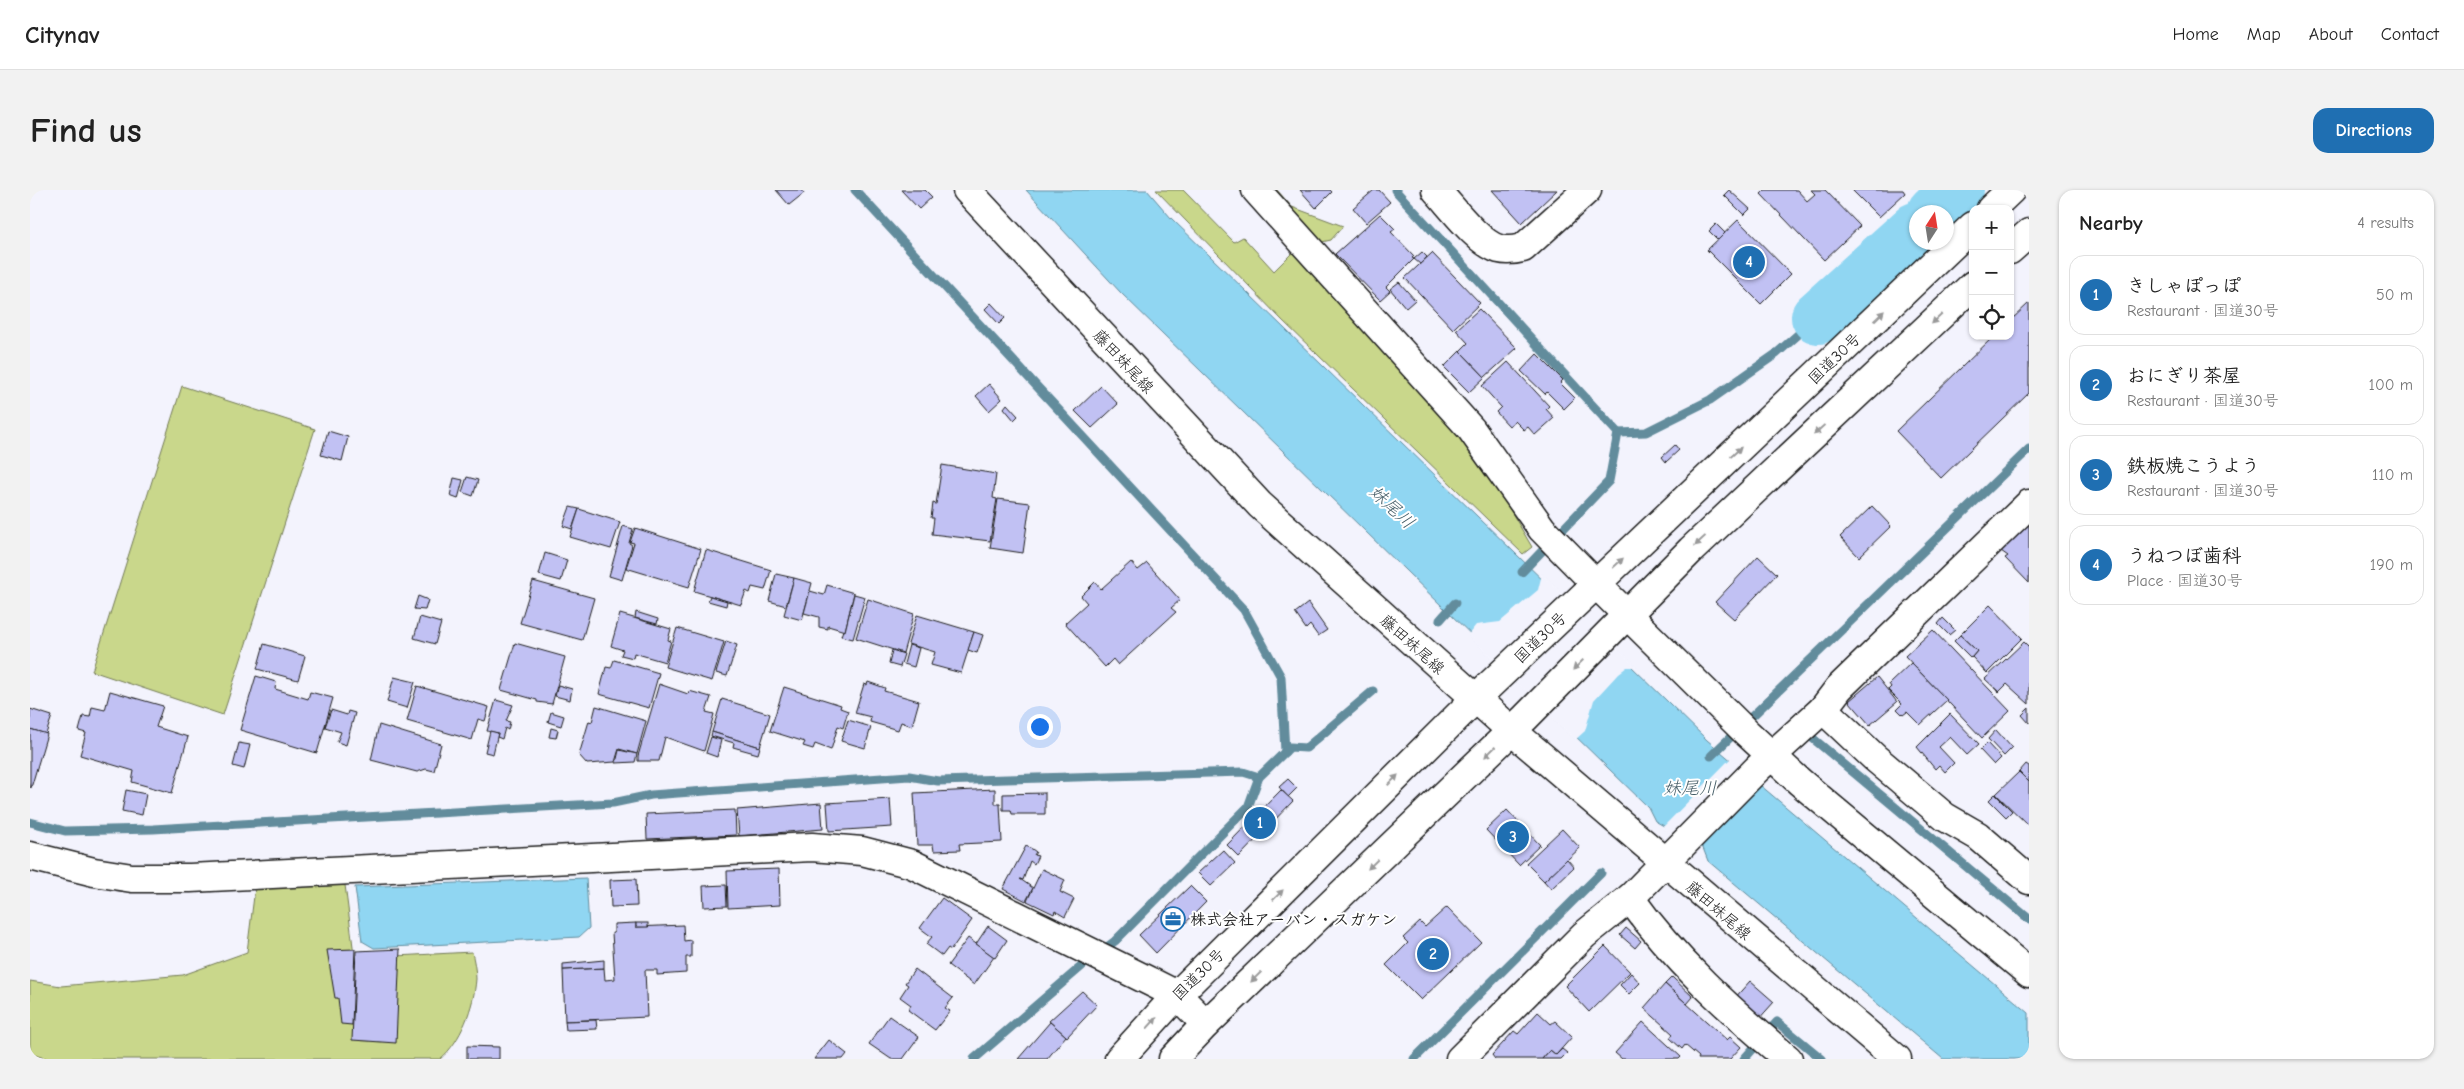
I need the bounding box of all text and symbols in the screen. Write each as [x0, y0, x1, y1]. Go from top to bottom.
text: Citynav [25, 21, 100, 49]
text: Home [2172, 24, 2219, 45]
text: Map [2247, 24, 2281, 45]
text: About [2309, 24, 2353, 45]
text: Contact [2381, 24, 2439, 45]
button: Directions [2313, 108, 2434, 153]
text: Find us [30, 110, 142, 151]
north arrow [1909, 205, 1954, 250]
map controls [1969, 205, 2014, 340]
button: + [1969, 205, 2014, 250]
text: Nearby [2079, 211, 2143, 235]
text: 4 results [2357, 214, 2414, 232]
pin: 4 [1733, 243, 1765, 281]
button: − [1969, 250, 2014, 295]
text: きしゃぽっぽ [2127, 275, 2241, 297]
text: 1 [2093, 286, 2099, 304]
text: 50 m [2376, 286, 2413, 304]
button: locate [1969, 295, 2014, 340]
text: Restaurant · 国道30号 [2127, 302, 2279, 320]
one-way arrow [1873, 310, 1885, 322]
one-way arrow [1932, 313, 1944, 325]
street label: 藤田妹尾線 [1089, 326, 1157, 397]
street label: 国道30号 [1805, 329, 1865, 388]
text: おにぎり茶屋 [2127, 365, 2241, 387]
text: 2 [2092, 376, 2100, 394]
text: 100 m [2369, 376, 2413, 394]
text: Restaurant · 国道30号 [2127, 392, 2279, 410]
one-way arrow [1813, 424, 1825, 436]
one-way arrow [1730, 446, 1742, 458]
text: 鉄板焼こうよう [2127, 455, 2260, 477]
text: 3 [2092, 466, 2100, 484]
text: 110 m [2372, 466, 2413, 484]
water label: 妹尾川 [1365, 481, 1419, 533]
text: Restaurant · 国道30号 [2127, 482, 2279, 500]
one-way arrow [1695, 535, 1707, 547]
text: うねつぼ歯科 [2127, 545, 2241, 567]
text: 4 [2092, 556, 2100, 574]
text: 190 m [2370, 556, 2413, 574]
one-way arrow [1611, 557, 1623, 569]
text: Place · 国道30号 [2127, 572, 2243, 590]
street label: 国道30号 [1511, 608, 1571, 667]
street label: 藤田妹尾線 [1377, 611, 1448, 678]
one-way arrow [1572, 659, 1584, 671]
your location [1027, 714, 1053, 740]
one-way arrow [1484, 746, 1496, 758]
one-way arrow [1387, 774, 1399, 786]
water label: 妹尾川 [1663, 778, 1717, 799]
pin: 1 [1244, 804, 1276, 842]
pin: 3 [1497, 818, 1529, 856]
one-way arrow [1367, 858, 1379, 870]
street label: 藤田妹尾線 [1682, 878, 1754, 944]
one-way arrow [1272, 889, 1284, 901]
office icon: 株式会社アーバン・スガケン [1160, 906, 1186, 932]
place label: 株式会社アーバン・スガケン [1190, 911, 1397, 929]
pin: 2 [1417, 935, 1449, 973]
street label: 国道30号 [1169, 945, 1228, 1004]
one-way arrow [1250, 971, 1262, 983]
one-way arrow [1146, 1016, 1157, 1029]

